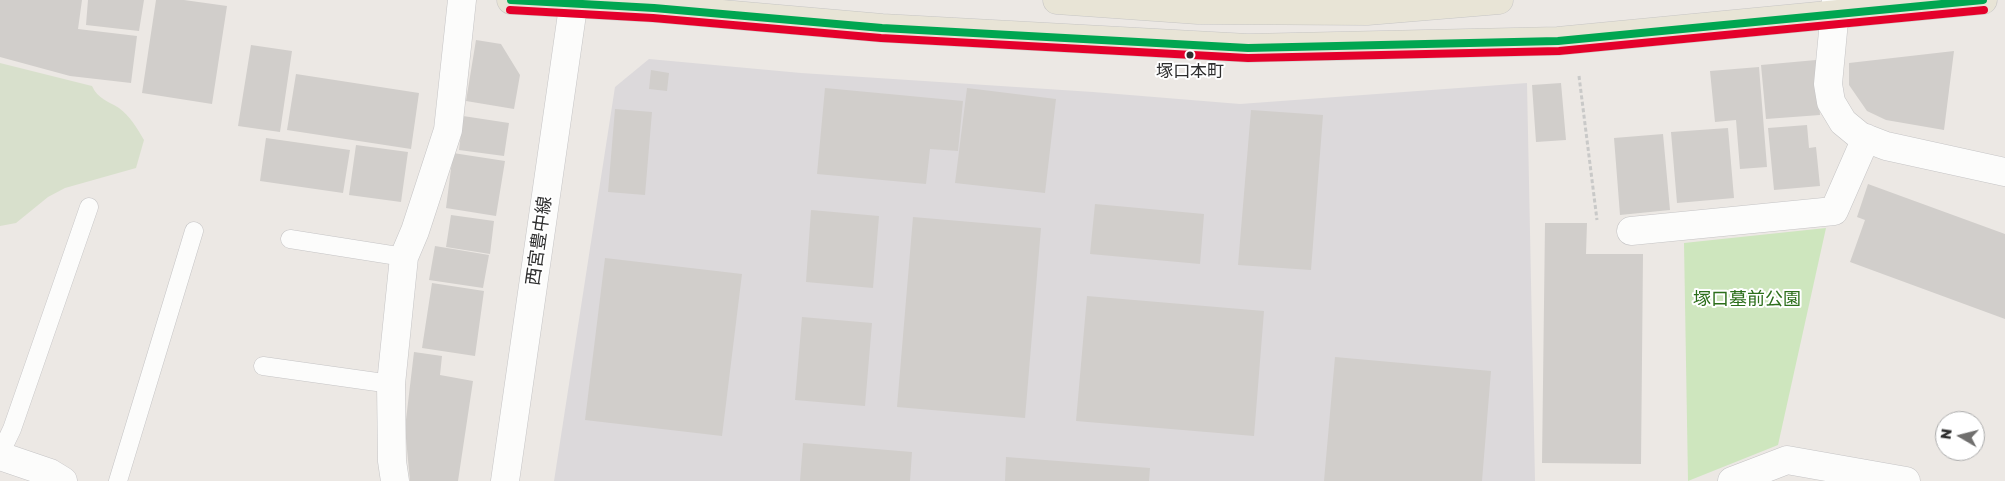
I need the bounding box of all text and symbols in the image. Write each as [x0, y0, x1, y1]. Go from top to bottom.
marker: 塚口本町 [1185, 50, 1195, 60]
place label: 塚口本町 [1156, 62, 1224, 82]
street label: 西宮豊中線 [522, 195, 556, 287]
park label: 塚口墓前公園 [1693, 288, 1801, 310]
north arrow [1935, 411, 1985, 461]
text: N [1936, 428, 1955, 440]

